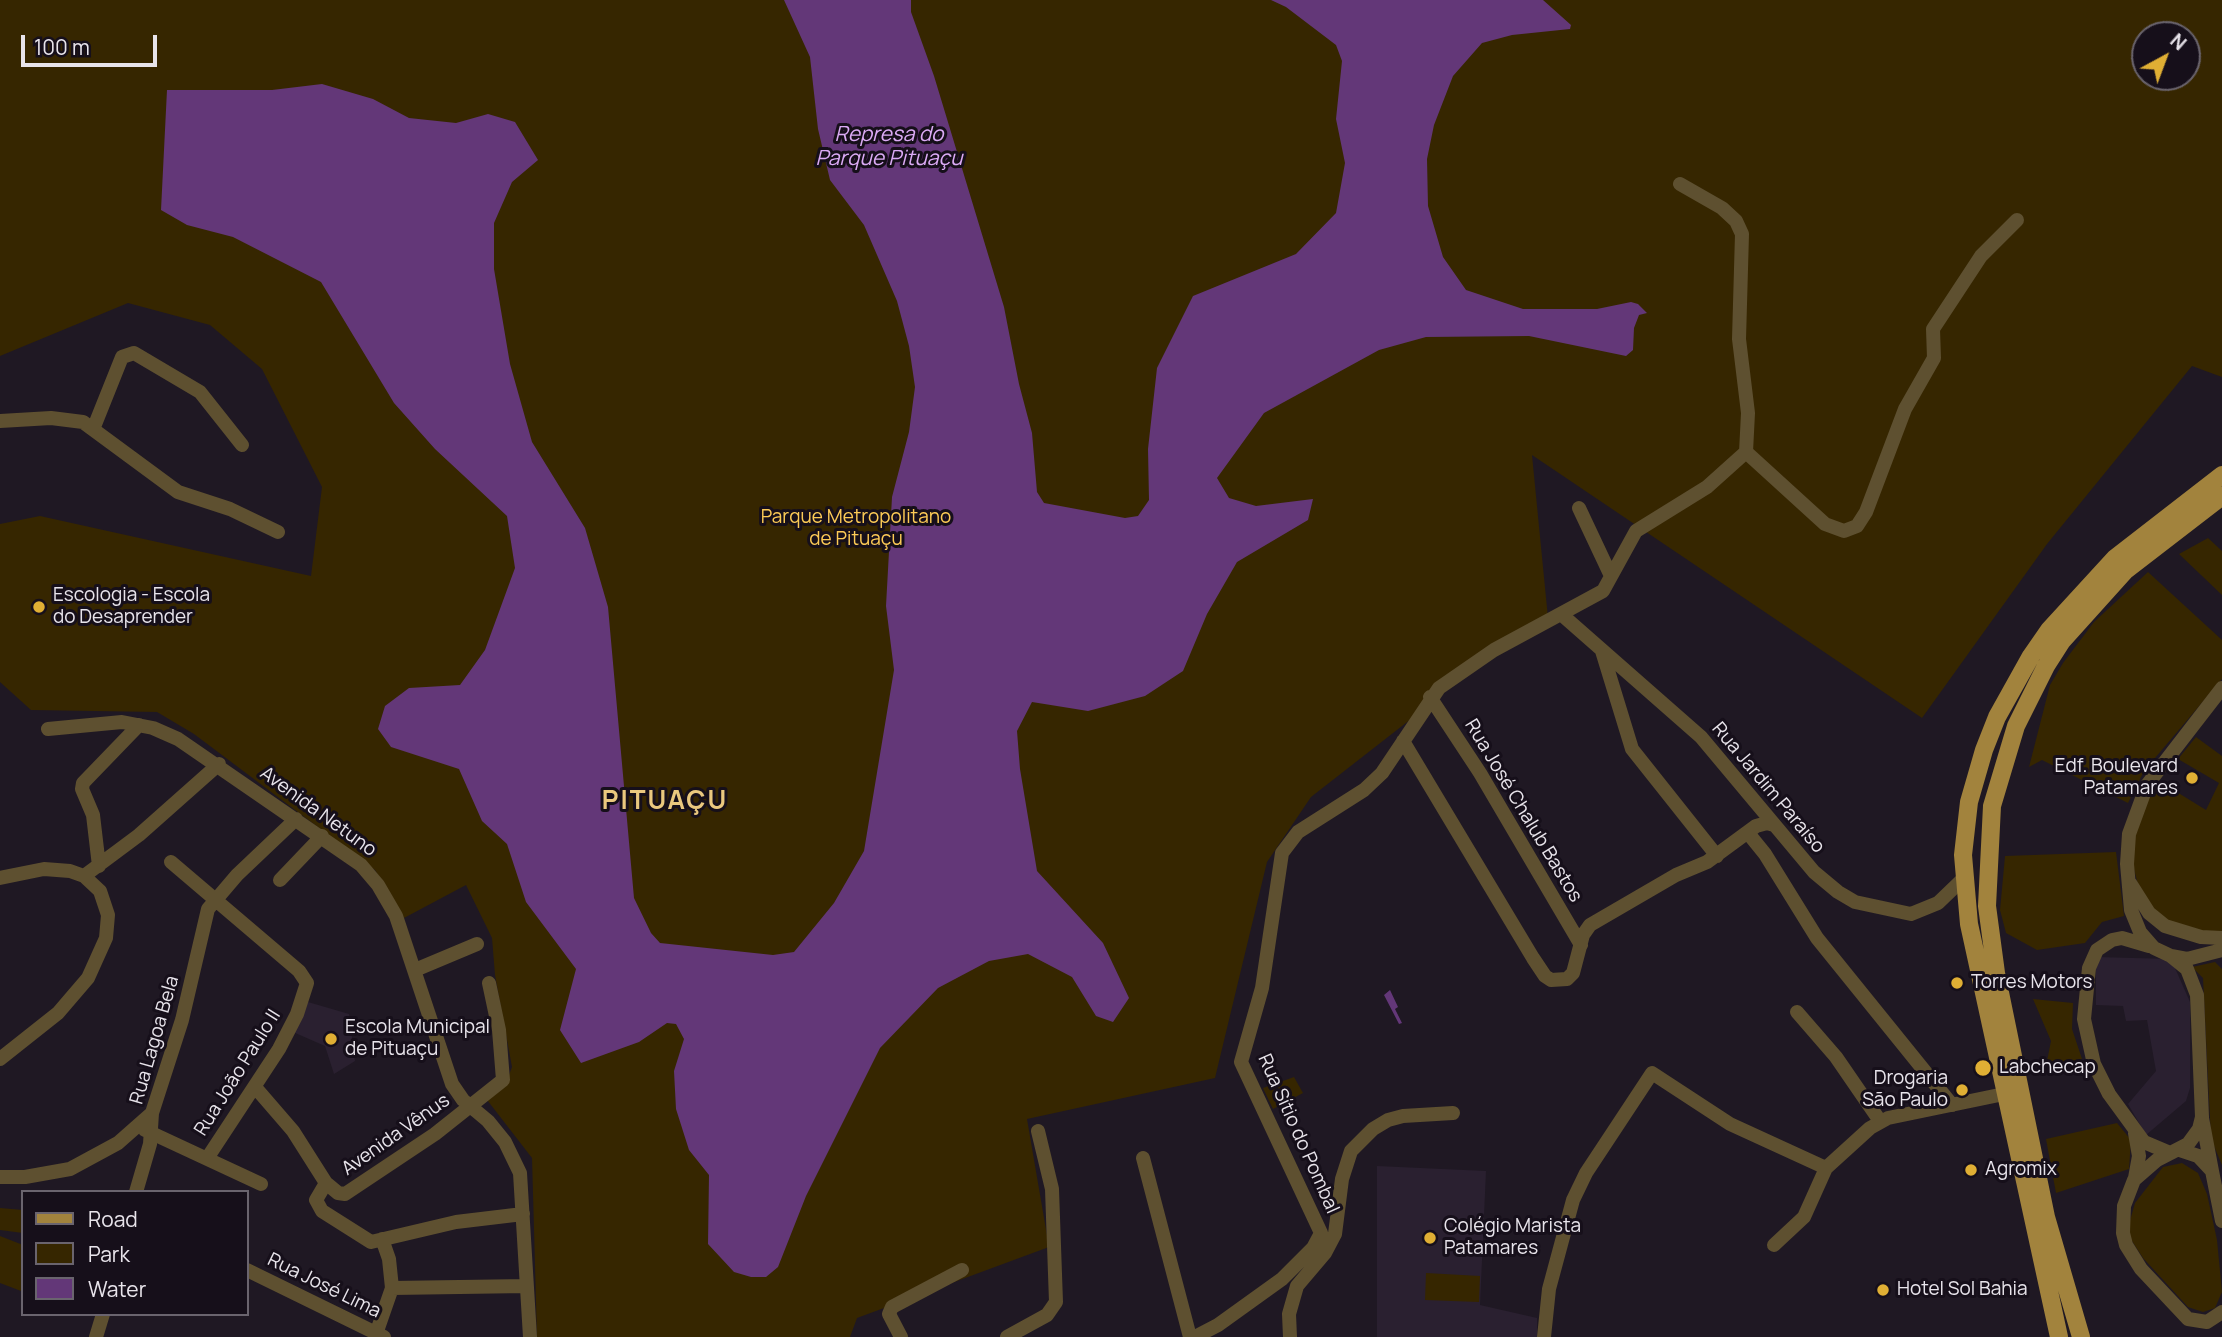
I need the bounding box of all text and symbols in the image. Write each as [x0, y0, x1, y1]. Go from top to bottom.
scale bar [24, 21, 161, 65]
north arrow [2131, 21, 2201, 91]
text: N [2165, 27, 2192, 56]
text: 100 m [34, 33, 90, 61]
water label: Represa do Parque Pituaçu [815, 122, 963, 172]
park label: Parque Metropolitano de Pituaçu [761, 507, 951, 551]
place label: Escologia - Escola do Desaprender [53, 585, 210, 629]
marker: Escologia - Escola do Desaprender [31, 599, 47, 615]
street label: Rua José Chalub Bastos [1459, 715, 1587, 907]
street label: Rua Jardim Paraíso [1707, 718, 1829, 858]
place label: Edf. Boulevard Patamares [2055, 756, 2178, 800]
street label: Avenida Netuno [255, 762, 381, 862]
marker: Edf. Boulevard Patamares [2184, 770, 2200, 786]
district label: PITUAÇU [603, 786, 727, 818]
place label: Torres Motors [1971, 972, 2093, 994]
street label: Rua Lagoa Bela [126, 973, 184, 1107]
marker: Torres Motors [1949, 975, 1965, 991]
street label: Rua João Paulo II [190, 1006, 286, 1140]
place label: Escola Municipal de Pituaçu [345, 1017, 490, 1061]
marker: Escola Municipal de Pituaçu [323, 1031, 339, 1047]
street label: Rua Sítio do Pombal [1253, 1051, 1343, 1217]
place label: Labchecap [1999, 1057, 2096, 1079]
marker: Labchecap [1973, 1058, 1993, 1078]
place label: Drogaria São Paulo [1862, 1068, 1948, 1112]
marker: Drogaria São Paulo [1954, 1082, 1970, 1098]
street label: Avenida Vênus [338, 1089, 454, 1181]
place label: Agromix [1985, 1159, 2057, 1181]
marker: Agromix [1963, 1162, 1979, 1178]
legend [21, 1190, 248, 1316]
text: Road [88, 1205, 138, 1233]
place label: Colégio Marista Patamares [1444, 1216, 1581, 1260]
marker: Colégio Marista Patamares [1422, 1230, 1438, 1246]
text: Park [88, 1240, 130, 1268]
street label: Rua José Lima [264, 1249, 384, 1323]
text: Water [88, 1275, 146, 1303]
place label: Hotel Sol Bahia [1897, 1279, 2027, 1301]
marker: Hotel Sol Bahia [1875, 1282, 1891, 1298]

